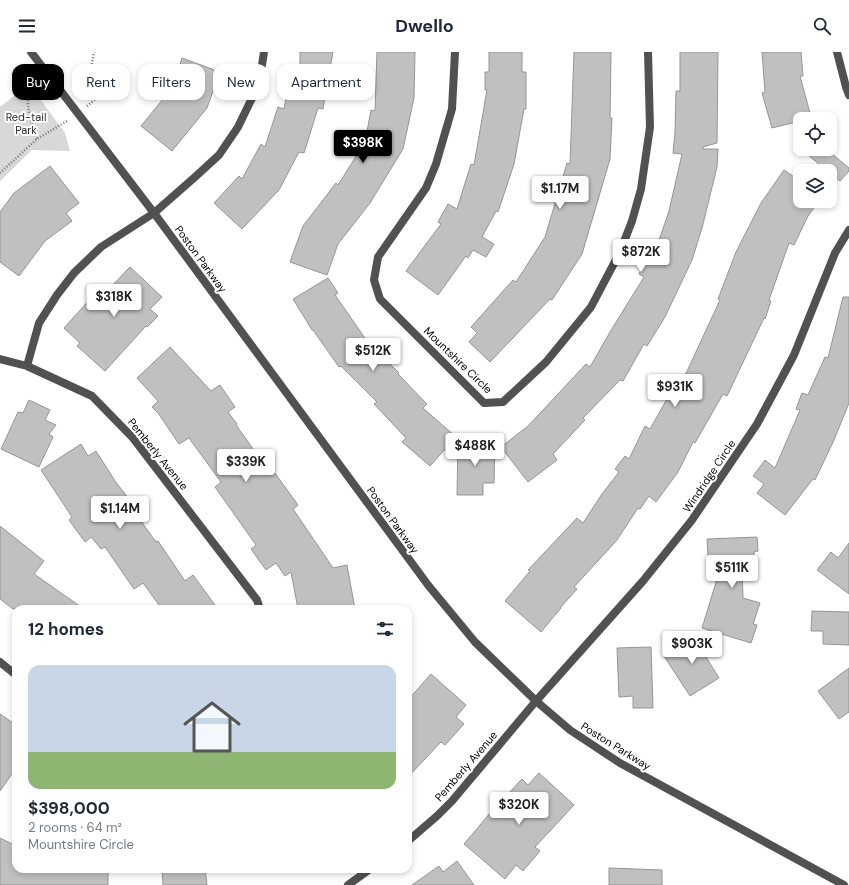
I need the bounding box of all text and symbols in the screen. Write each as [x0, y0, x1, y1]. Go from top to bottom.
text: Dwello [395, 14, 454, 38]
icon: menu [16, 15, 38, 37]
icon: search [811, 15, 833, 37]
chip: Buy [12, 64, 64, 100]
chip: Rent [72, 64, 130, 100]
chip: Filters [138, 64, 205, 100]
chip: New [213, 64, 269, 100]
chip: Apartment [277, 64, 375, 100]
park label: Red-tail Park [6, 110, 46, 137]
map controls [793, 112, 837, 208]
button: locate [793, 112, 837, 156]
pin: $398K [335, 130, 391, 164]
text: $398K [343, 134, 383, 151]
button: layers [793, 164, 837, 208]
pin: $1.17M [527, 176, 593, 210]
text: $1.17M [541, 180, 579, 197]
street label: Poston Parkway [172, 223, 230, 295]
pin: $872K [613, 239, 669, 273]
text: $872K [622, 243, 660, 260]
pin: $318K [86, 284, 142, 318]
text: $318K [95, 288, 133, 305]
street label: Mountshire Circle [421, 324, 495, 396]
pin: $512K [345, 338, 401, 372]
text: $512K [355, 342, 391, 359]
pin: $931K [647, 374, 703, 408]
text: $931K [657, 378, 693, 395]
street label: Pemberly Avenue [125, 415, 191, 493]
pin: $488K [447, 433, 503, 467]
text: $488K [454, 437, 496, 454]
street label: Windridge Circle [680, 437, 738, 515]
pin: $339K [218, 449, 274, 483]
text: $339K [226, 453, 266, 470]
street label: Poston Parkway [364, 484, 422, 556]
pin: $1.14M [87, 496, 153, 530]
text: $1.14M [100, 500, 140, 517]
pin: $511K [704, 555, 760, 589]
text: $511K [715, 559, 749, 576]
text: 12 homes [28, 618, 104, 640]
icon: filters [374, 618, 396, 640]
pin: $903K [664, 631, 720, 665]
text: $903K [671, 635, 713, 652]
icon: home [176, 691, 248, 763]
street label: Poston Parkway [579, 719, 653, 773]
street label: Pemberly Avenue [432, 728, 500, 804]
pin: $320K [491, 792, 547, 826]
text: $320K [499, 796, 539, 813]
text: $398,000 [28, 797, 110, 819]
text: 2 rooms · 64 m² [28, 819, 122, 836]
text: Mountshire Circle [28, 836, 134, 853]

